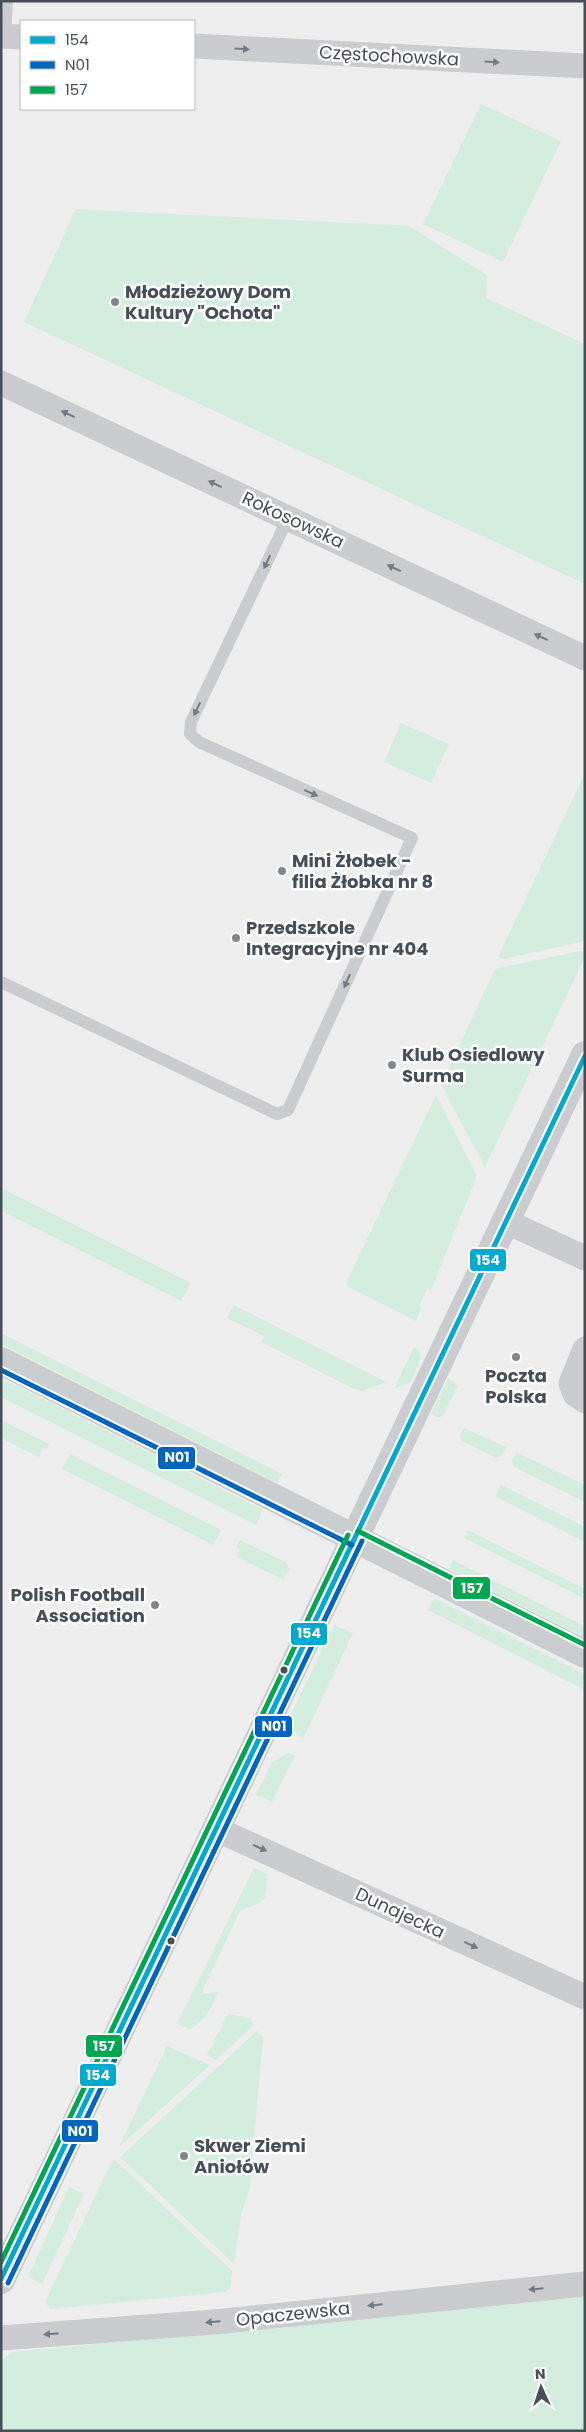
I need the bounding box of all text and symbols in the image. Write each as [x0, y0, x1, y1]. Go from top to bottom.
legend [20, 20, 195, 110]
text: 154 [65, 29, 89, 50]
street label: Częstochowska [318, 39, 460, 72]
one-way arrow [235, 45, 251, 53]
text: N01 [65, 54, 90, 75]
one-way arrow [484, 58, 500, 66]
text: 157 [65, 79, 87, 100]
place label: Młodzieżowy Dom Kultury "Ochota" [125, 279, 291, 325]
marker: Młodzieżowy Dom Kultury "Ochota" [109, 296, 121, 308]
one-way arrow [61, 410, 75, 418]
one-way arrow [208, 479, 222, 487]
street label: Rokosowska [238, 485, 348, 554]
one-way arrow [262, 555, 270, 569]
one-way arrow [387, 564, 401, 572]
one-way arrow [534, 633, 548, 641]
one-way arrow [193, 701, 201, 716]
one-way arrow [304, 789, 318, 797]
place label: Mini Żłobek - filia Żłobka nr 8 [292, 848, 433, 894]
marker: Mini Żłobek - filia Żłobka nr 8 [276, 865, 288, 877]
place label: Przedszkole Integracyjne nr 404 [246, 915, 428, 961]
marker: Przedszkole Integracyjne nr 404 [230, 932, 242, 944]
one-way arrow [343, 974, 351, 988]
place label: Klub Osiedlowy Surma [402, 1042, 545, 1088]
marker: Klub Osiedlowy Surma [386, 1059, 398, 1071]
line badge: 154 [469, 1248, 507, 1272]
text: 154 [476, 1250, 500, 1270]
marker: Poczta Polska [510, 1351, 522, 1363]
place label: Poczta Polska [485, 1363, 547, 1409]
line badge: N01 [157, 1446, 196, 1470]
text: N01 [165, 1447, 189, 1467]
line badge: 157 [452, 1576, 491, 1600]
text: 157 [461, 1578, 483, 1598]
place label: Polish Football Association [11, 1582, 145, 1628]
marker: Polish Football Association [149, 1599, 161, 1611]
line badge: 154 [290, 1622, 328, 1646]
text: 154 [297, 1623, 321, 1643]
unlabelled marker [279, 1665, 289, 1675]
line badge: N01 [254, 1715, 293, 1738]
text: N01 [262, 1716, 286, 1736]
one-way arrow [253, 1845, 267, 1853]
street label: Dunajecka [351, 1881, 449, 1944]
unlabelled marker [166, 1936, 176, 1946]
one-way arrow [464, 1941, 479, 1950]
line badge: 157 [85, 2034, 123, 2058]
text: 157 [93, 2036, 115, 2056]
line badge: 154 [79, 2063, 117, 2087]
text: 154 [86, 2065, 110, 2085]
line badge: N01 [61, 2119, 99, 2143]
text: N01 [68, 2121, 92, 2141]
place label: Skwer Ziemi Aniołów [194, 2133, 306, 2179]
marker: Skwer Ziemi Aniołów [178, 2150, 190, 2162]
one-way arrow [528, 2285, 544, 2293]
street label: Opaczewska [235, 2295, 351, 2332]
one-way arrow [366, 2302, 382, 2310]
one-way arrow [205, 2318, 221, 2326]
one-way arrow [43, 2331, 59, 2339]
north arrow [516, 2362, 566, 2412]
text: N [535, 2364, 546, 2384]

